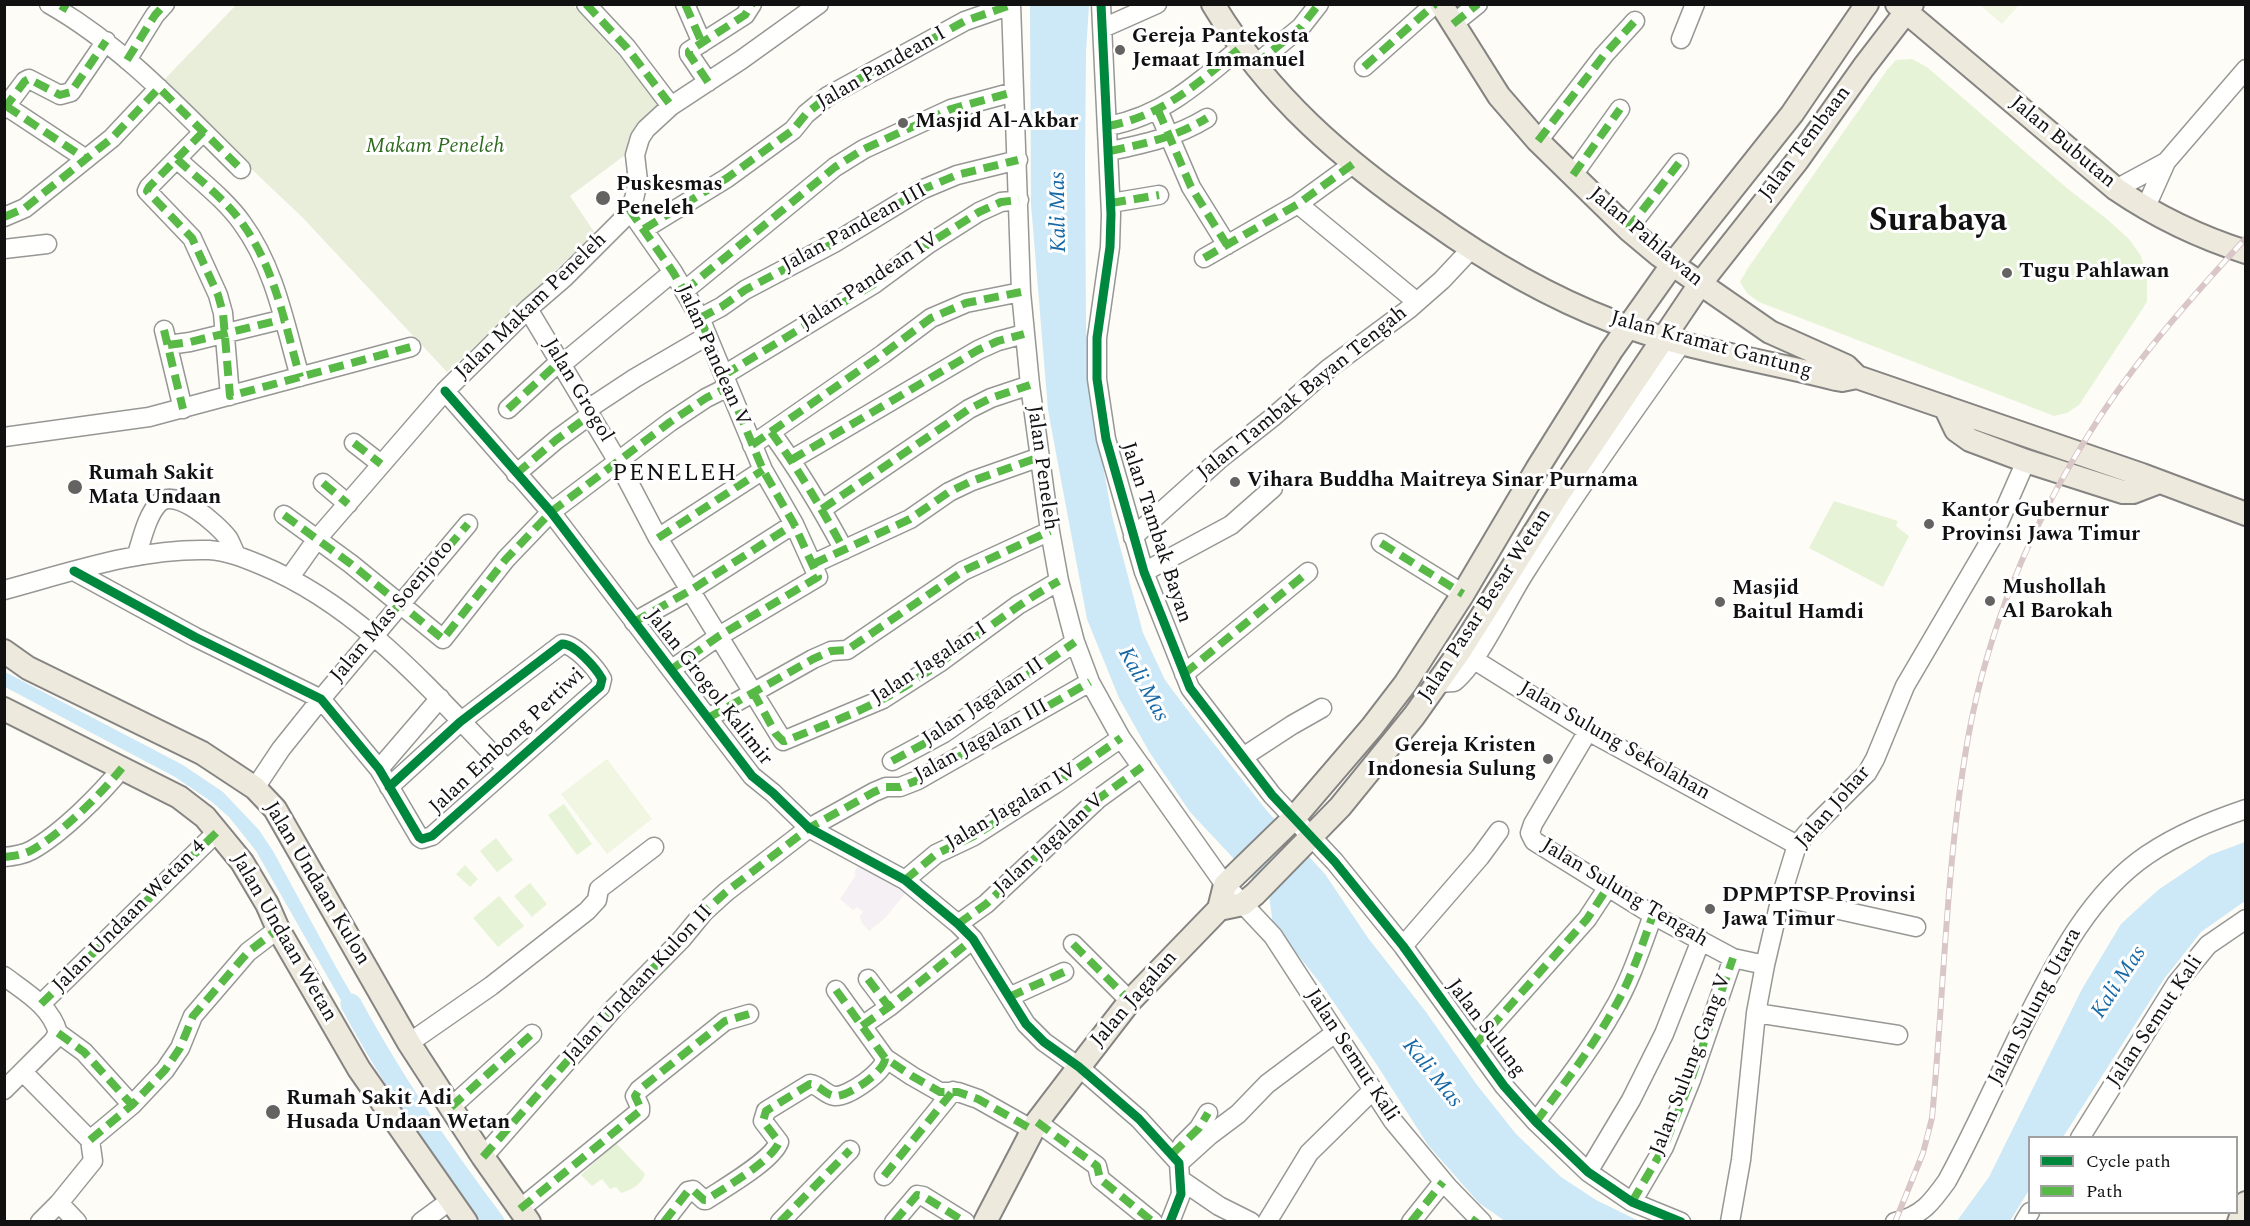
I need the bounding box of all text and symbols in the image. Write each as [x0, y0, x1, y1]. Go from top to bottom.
street label: Jalan Pandean I [813, 22, 951, 116]
place label: Gereja Pantekosta Jemaat Immanuel [1132, 25, 1309, 75]
marker: Gereja Pantekosta Jemaat Immanuel [1113, 43, 1127, 57]
street label: Jalan Tembaan [1755, 82, 1857, 206]
street label: Jalan Bubutan [2004, 91, 2120, 195]
place label: Masjid Al-Akbar [915, 110, 1078, 136]
marker: Masjid Al-Akbar [896, 116, 910, 130]
park label: Makam Peneleh [366, 135, 504, 161]
water label: Kali Mas [1046, 171, 1074, 253]
place label: Puskesmas Peneleh [616, 173, 723, 223]
street label: Jalan Pandean III [778, 179, 932, 279]
street label: Jalan Pahlawan [1583, 183, 1707, 293]
marker: Puskesmas Peneleh [594, 189, 612, 207]
district label: Surabaya [1869, 204, 2007, 244]
street label: Jalan Makam Peneleh [451, 228, 613, 386]
street label: Jalan Pandean IV [796, 228, 944, 336]
place label: Tugu Pahlawan [2019, 260, 2170, 286]
marker: Tugu Pahlawan [2000, 266, 2014, 280]
street label: Jalan Pandean V [669, 281, 755, 431]
street label: Jalan Tambak Bayan Tengah [1193, 301, 1413, 487]
street label: Jalan Kramat Gantung [1607, 307, 1815, 385]
street label: Jalan Grogol [536, 335, 618, 447]
street label: Jalan Peneleh [1020, 404, 1062, 532]
street label: Jalan Tambak Bayan [1114, 439, 1196, 627]
district label: PENELEH [612, 461, 738, 489]
place label: Rumah Sakit Mata Undaan [88, 462, 221, 512]
place label: Vihara Buddha Maitreya Sinar Purnama [1247, 469, 1638, 495]
marker: Vihara Buddha Maitreya Sinar Purnama [1228, 475, 1242, 489]
marker: Rumah Sakit Mata Undaan [66, 478, 84, 496]
place label: Kantor Gubernur Provinsi Jawa Timur [1941, 499, 2140, 549]
street label: Jalan Pasar Besar Wetan [1414, 505, 1558, 707]
marker: Kantor Gubernur Provinsi Jawa Timur [1922, 517, 1936, 531]
street label: Jalan Mas Soenjoto [326, 536, 460, 688]
place label: Mushollah Al Barokah [2002, 576, 2113, 626]
place label: Masjid Baitul Hamdi [1732, 577, 1864, 627]
marker: Mushollah Al Barokah [1983, 594, 1997, 608]
marker: Masjid Baitul Hamdi [1713, 595, 1727, 609]
street label: Jalan Grogol Kalimir [639, 605, 777, 771]
street label: Jalan Jagalan I [867, 617, 993, 711]
water label: Kali Mas [1111, 643, 1173, 727]
street label: Jalan Jagalan II [918, 653, 1050, 753]
street label: Jalan Embong Pertiwi [425, 664, 591, 820]
street label: Jalan Sulung Sekolahan [1514, 677, 1714, 807]
street label: Jalan Jagalan III [911, 695, 1053, 789]
place label: Gereja Kristen Indonesia Sulung [1367, 734, 1536, 784]
marker: Gereja Kristen Indonesia Sulung [1541, 752, 1555, 766]
street label: Jalan Jagalan IV [942, 759, 1082, 857]
street label: Jalan Johar [1791, 761, 1877, 855]
street label: Jalan Jagalan V [989, 789, 1111, 901]
street label: Jalan Undaan Kulon [257, 798, 375, 970]
street label: Jalan Sulung Tengah [1536, 834, 1712, 954]
street label: Jalan Undaan Wetan 4 [48, 835, 212, 999]
street label: Jalan Undaan Wetan [224, 849, 342, 1027]
place label: DPMPTSP Provinsi Jawa Timur [1722, 884, 1916, 934]
street label: Jalan Undaan Kulon II [559, 900, 719, 1070]
marker: DPMPTSP Provinsi Jawa Timur [1703, 902, 1717, 916]
street label: Jalan Sulung Utara [1984, 924, 2088, 1090]
water label: Kali Mas [2087, 942, 2153, 1024]
street label: Jalan Jagalan [1086, 947, 1184, 1053]
street label: Jalan Semut Kali [2103, 951, 2209, 1093]
street label: Jalan Sulung Gang V [1646, 971, 1738, 1159]
street label: Jalan Sulung [1440, 975, 1530, 1083]
street label: Jalan Semut Kali [1299, 985, 1403, 1127]
water label: Kali Mas [1395, 1034, 1467, 1114]
place label: Rumah Sakit Adi Husada Undaan Wetan [286, 1087, 510, 1137]
marker: Rumah Sakit Adi Husada Undaan Wetan [264, 1103, 282, 1121]
legend [2028, 1136, 2238, 1214]
text: Cycle path [2086, 1148, 2171, 1175]
text: Path [2086, 1178, 2123, 1205]

